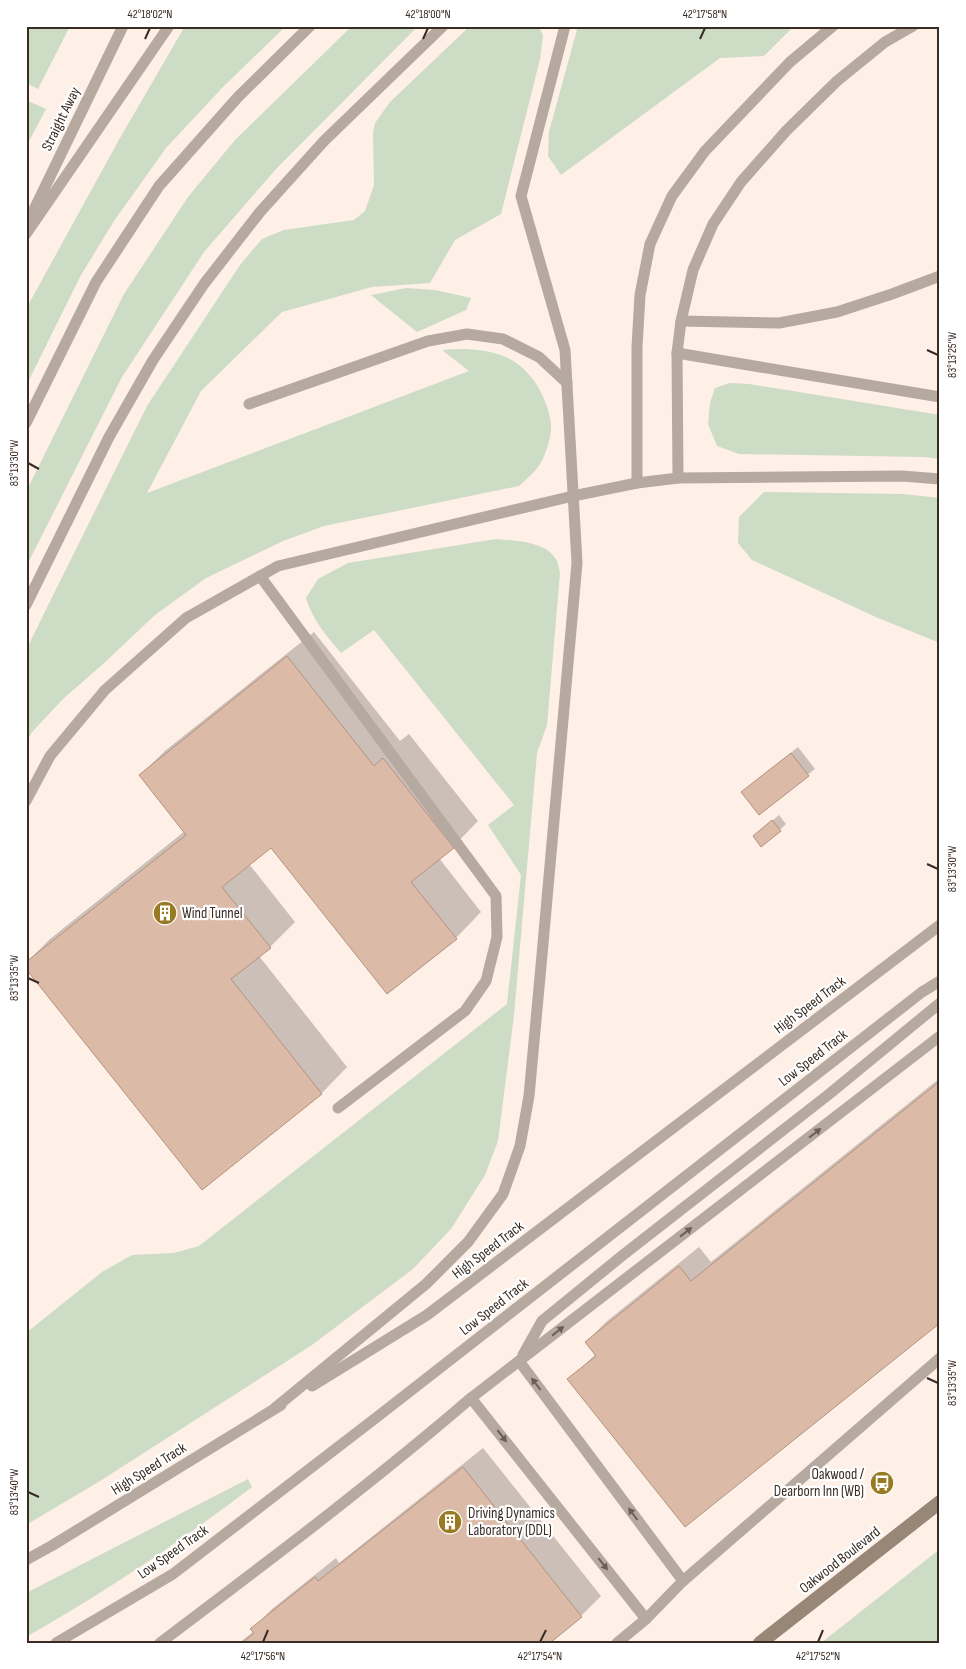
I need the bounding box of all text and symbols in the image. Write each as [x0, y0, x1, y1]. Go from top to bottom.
text: 42°18'02"N [128, 7, 172, 22]
text: 42°18'00"N [405, 7, 451, 22]
text: 42°17'58"N [683, 7, 727, 22]
street label: Straight Away [37, 84, 85, 154]
text: 83°13'25"W [945, 332, 960, 378]
text: 83°13'30"W [7, 440, 22, 486]
text: 83°13'30"W [945, 846, 960, 892]
building icon: Wind Tunnel [152, 900, 178, 926]
place label: Wind Tunnel [182, 904, 243, 923]
text: 83°13'35"W [7, 955, 22, 1001]
street label: High Speed Track [770, 972, 850, 1038]
street label: Low Speed Track [775, 1025, 851, 1091]
one-way arrow [808, 1127, 821, 1138]
street label: High Speed Track [448, 1217, 528, 1283]
one-way arrow [679, 1227, 693, 1237]
street label: Low Speed Track [456, 1274, 532, 1340]
one-way arrow [551, 1326, 564, 1337]
text: 83°13'35"W [945, 1360, 960, 1406]
one-way arrow [531, 1377, 541, 1391]
one-way arrow [496, 1429, 507, 1442]
street label: High Speed Track [108, 1438, 190, 1500]
place label: Oakwood / Dearborn Inn (WB) [774, 1465, 865, 1501]
text: 83°13'40"W [7, 1469, 22, 1515]
bus stop icon: Oakwood / Dearborn Inn (WB) [869, 1470, 895, 1496]
place label: Driving Dynamics Laboratory (DDL) [468, 1504, 555, 1540]
one-way arrow [628, 1508, 639, 1521]
building icon: Driving Dynamics Laboratory (DDL) [437, 1509, 463, 1535]
street label: Low Speed Track [134, 1520, 212, 1583]
street label: Oakwood Boulevard [796, 1522, 884, 1598]
one-way arrow [597, 1557, 608, 1570]
text: 42°17'56"N [241, 1649, 285, 1664]
text: 42°17'54"N [518, 1649, 562, 1664]
text: 42°17'52"N [796, 1649, 840, 1664]

